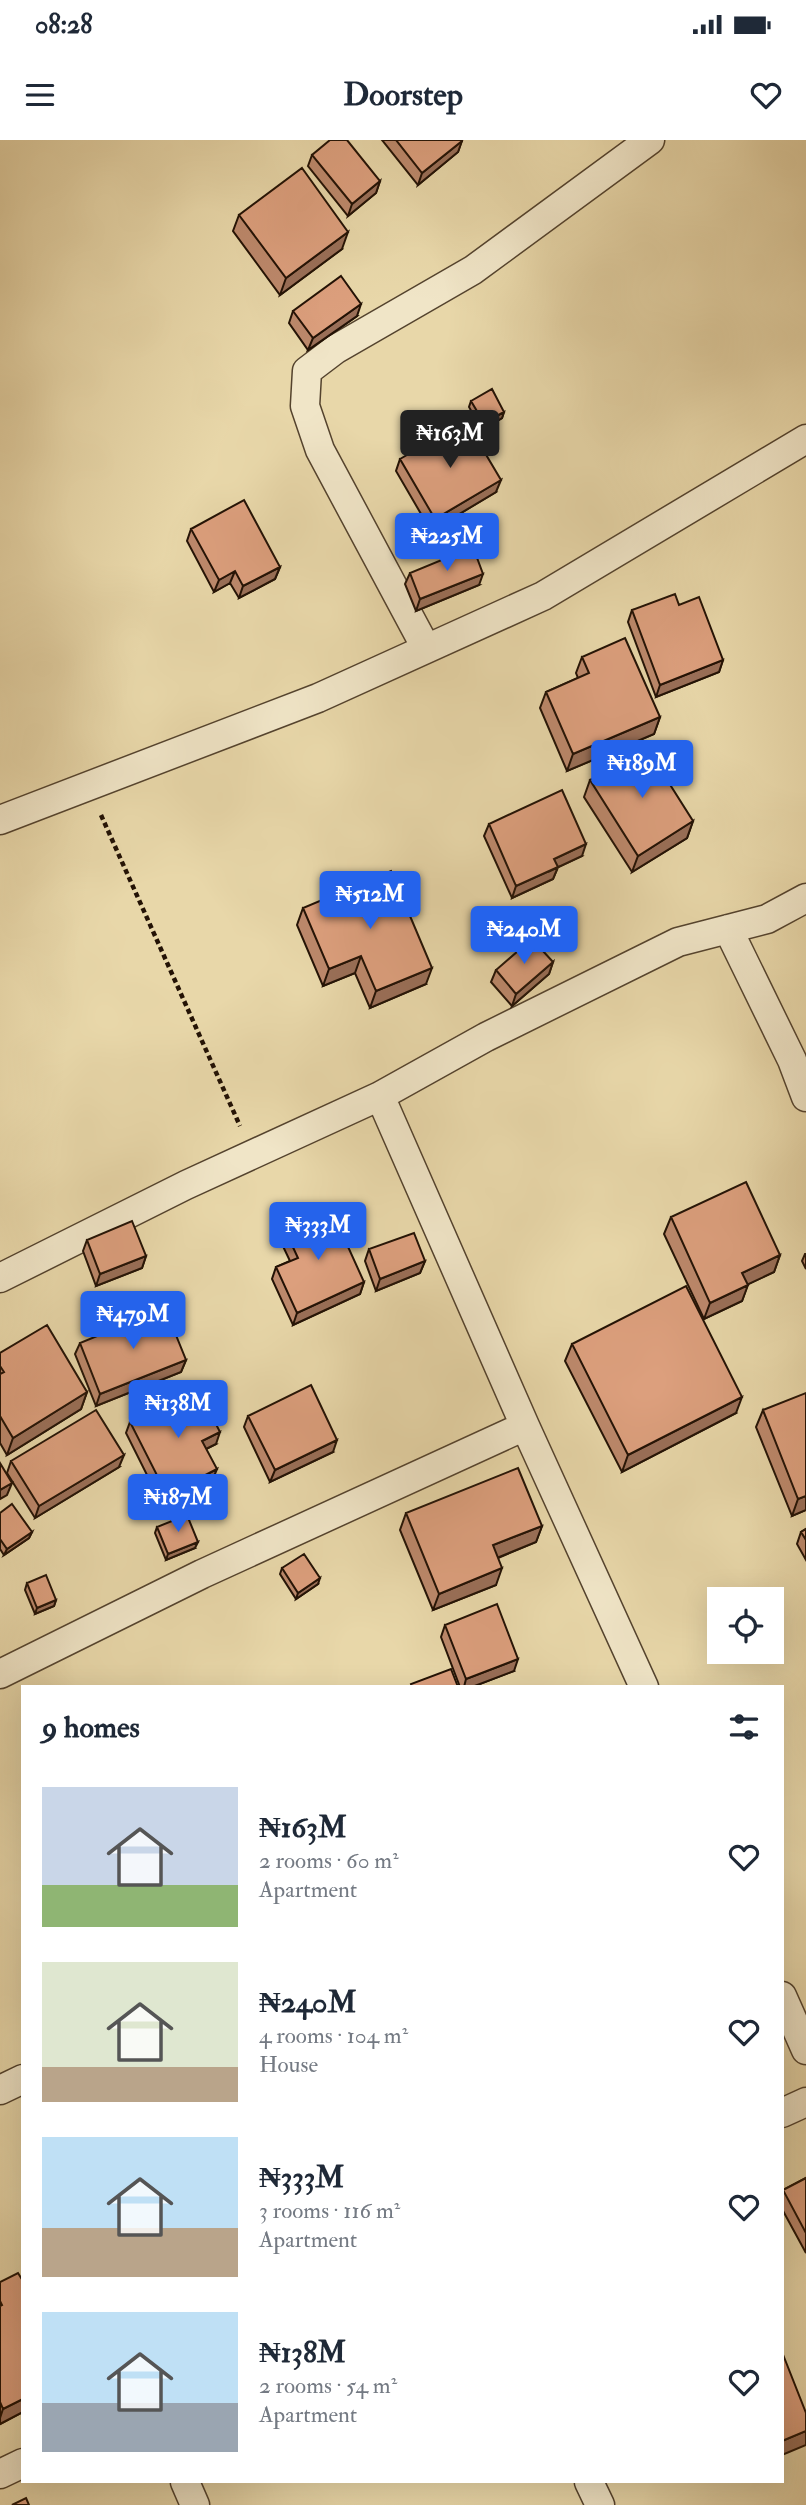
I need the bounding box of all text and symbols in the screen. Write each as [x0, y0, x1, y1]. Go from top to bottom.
text: 08:28 [35, 9, 92, 41]
text: Doorstep [343, 75, 463, 115]
icon: menu [21, 76, 59, 114]
icon: heart [747, 76, 785, 114]
pin: ₦163M [401, 410, 499, 470]
text: ₦163M [416, 418, 484, 447]
pin: ₦225M [398, 514, 496, 573]
text: ₦225M [411, 521, 483, 550]
pin: ₦189M [593, 740, 691, 800]
text: ₦189M [607, 748, 677, 777]
pin: ₦512M [321, 872, 419, 931]
text: ₦512M [336, 879, 404, 908]
pin: ₦240M [475, 906, 573, 966]
text: ₦240M [487, 914, 561, 943]
pin: ₦333M [269, 1202, 367, 1262]
text: ₦333M [285, 1210, 351, 1239]
pin: ₦479M [84, 1292, 182, 1351]
text: ₦479M [96, 1299, 170, 1328]
pin: ₦138M [129, 1380, 227, 1440]
text: ₦138M [145, 1388, 211, 1417]
pin: ₦187M [129, 1474, 227, 1534]
text: ₦187M [144, 1482, 212, 1511]
map controls [707, 1587, 784, 1664]
button: locate [707, 1587, 784, 1664]
icon: filters [725, 1708, 763, 1746]
text: 9 homes [42, 1709, 140, 1746]
text: ₦163M [259, 1809, 347, 1846]
icon: home [98, 1815, 182, 1899]
icon: heart [725, 1838, 763, 1876]
text: 2 rooms · 60 m² [259, 1846, 399, 1875]
text: Apartment [259, 1875, 357, 1904]
text: ₦240M [259, 1984, 356, 2021]
icon: home [98, 1990, 182, 2074]
icon: heart [725, 2013, 763, 2051]
text: 4 rooms · 104 m² [259, 2021, 408, 2050]
text: House [259, 2050, 318, 2079]
text: ₦333M [259, 2159, 344, 2196]
icon: home [98, 2165, 182, 2249]
icon: heart [725, 2188, 763, 2226]
text: 3 rooms · 116 m² [259, 2196, 400, 2225]
text: Apartment [259, 2225, 357, 2254]
text: ₦138M [259, 2334, 346, 2371]
icon: home [98, 2340, 182, 2424]
icon: heart [725, 2363, 763, 2401]
text: 2 rooms · 54 m² [259, 2371, 397, 2400]
text: Apartment [259, 2400, 357, 2429]

